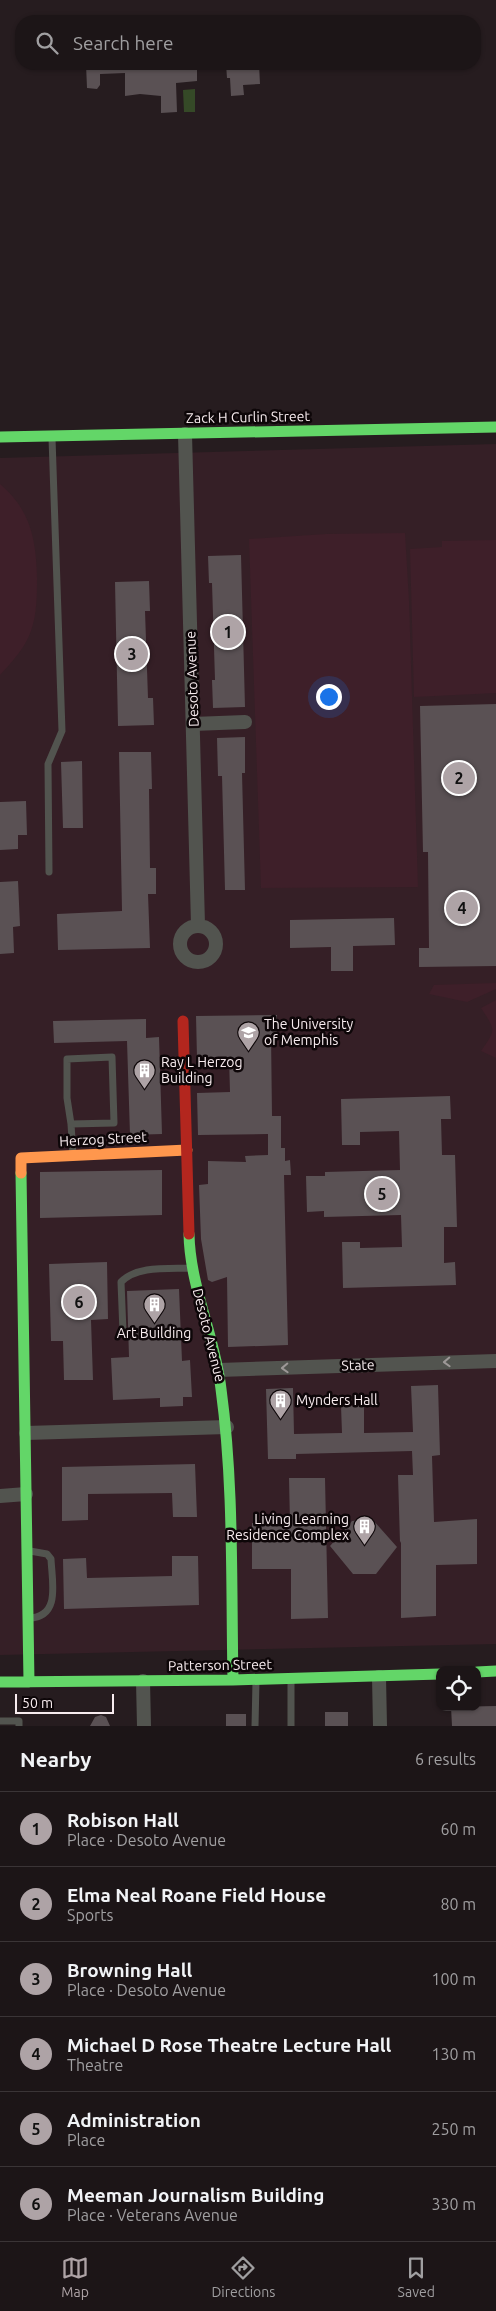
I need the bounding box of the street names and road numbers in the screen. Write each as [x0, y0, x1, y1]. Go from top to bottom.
street label: Zack H Curlin Street [186, 408, 311, 426]
street label: Desoto Avenue [182, 631, 202, 727]
street label: Herzog Street [59, 1129, 148, 1149]
street label: Desoto Avenue [190, 1287, 228, 1383]
street label: State [341, 1356, 375, 1374]
street label: Patterson Street [168, 1656, 273, 1674]

